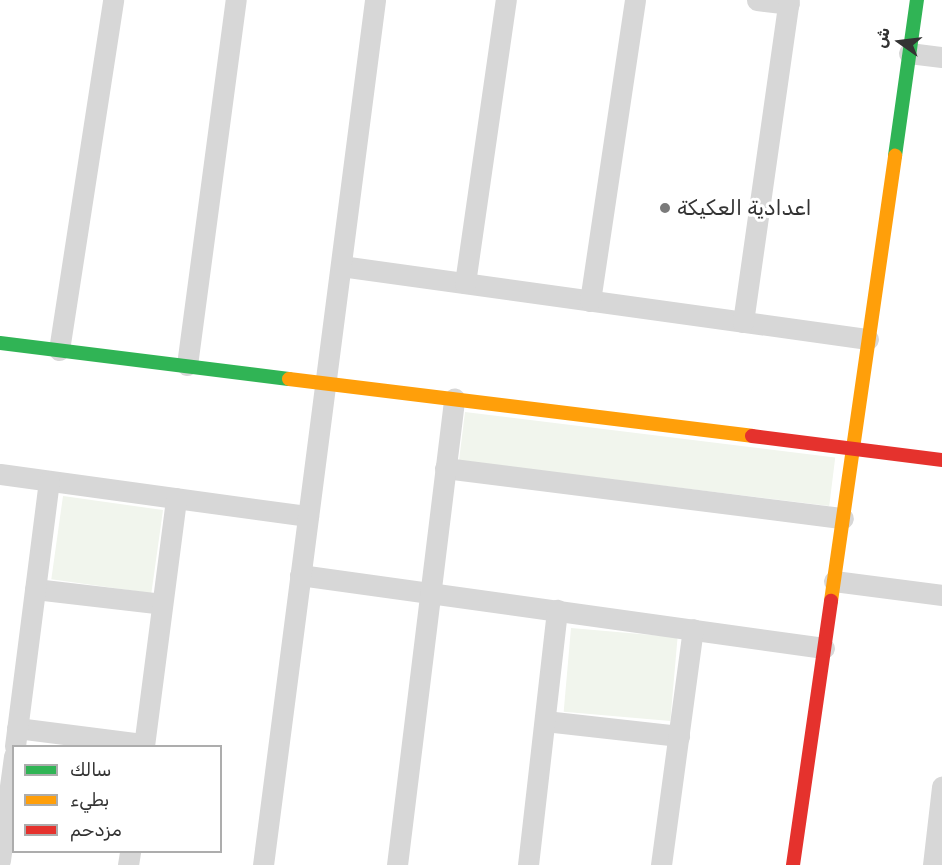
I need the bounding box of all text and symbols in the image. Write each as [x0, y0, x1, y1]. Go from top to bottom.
north arrow [870, 12, 930, 72]
text: ش [870, 25, 894, 50]
place label: اعدادية العكيكة [677, 195, 812, 221]
marker: اعدادية العكيكة [658, 201, 672, 215]
legend [12, 745, 222, 853]
text: سالك [70, 759, 111, 781]
text: بطيء [70, 789, 109, 811]
text: مزدحم [70, 819, 122, 841]

